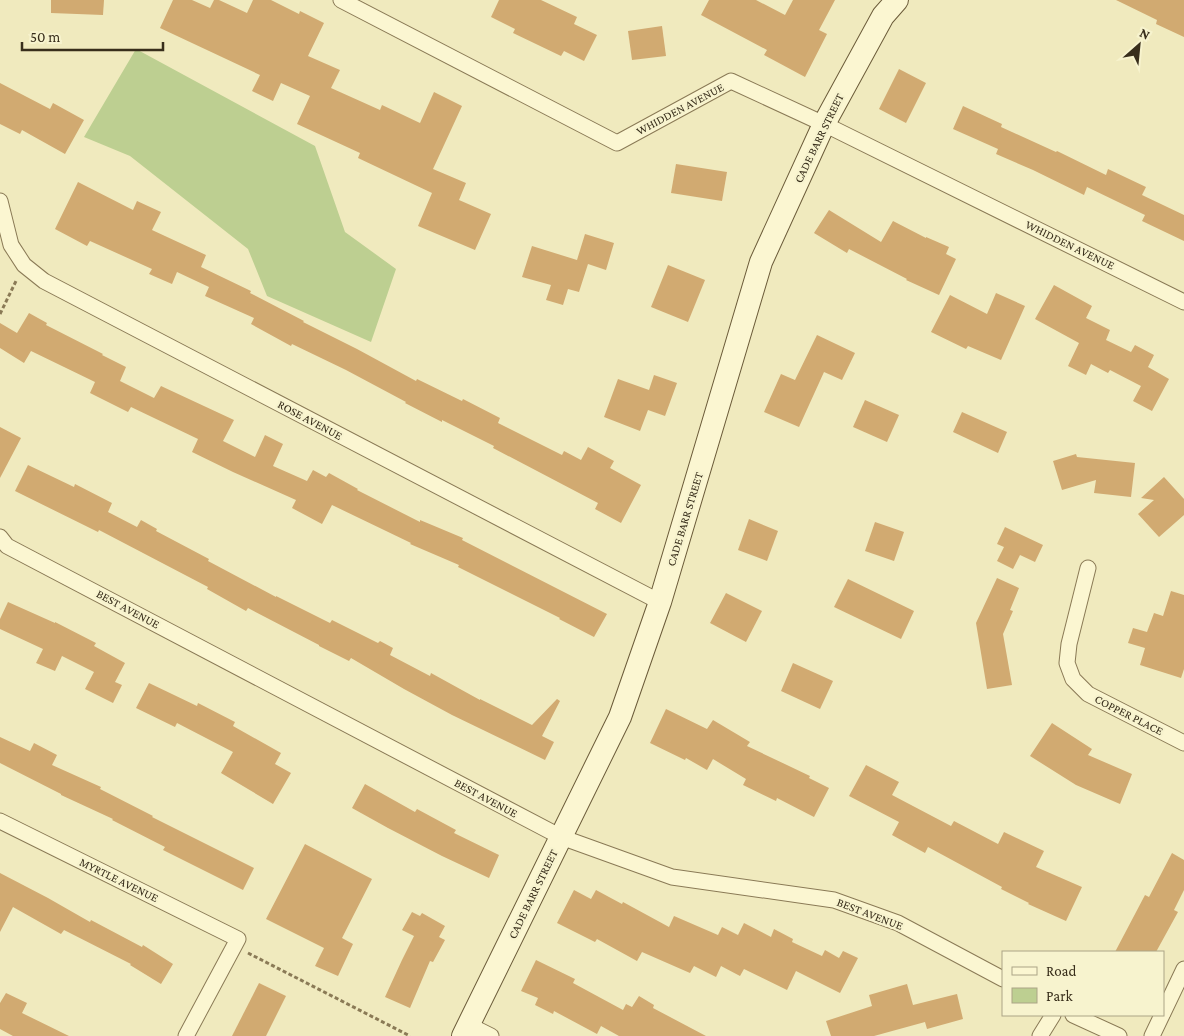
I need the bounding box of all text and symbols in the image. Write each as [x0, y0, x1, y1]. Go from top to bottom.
scale bar [22, 20, 164, 52]
north arrow [1114, 20, 1164, 70]
text: N [1137, 24, 1153, 43]
text: 50 m [30, 29, 60, 45]
street label: WHIDDEN AVENUE [634, 80, 727, 138]
street label: CADE BARR STREET [791, 91, 847, 185]
street label: WHIDDEN AVENUE [1023, 217, 1117, 273]
street label: ROSE AVENUE [275, 397, 345, 443]
street label: CADE BARR STREET [664, 470, 706, 568]
street label: BEST AVENUE [94, 586, 162, 632]
street label: COPPER PLACE [1092, 692, 1166, 738]
street label: BEST AVENUE [452, 775, 520, 821]
street label: CADE BARR STREET [505, 847, 561, 941]
street label: MYRTLE AVENUE [77, 855, 161, 905]
street label: BEST AVENUE [835, 895, 905, 933]
legend [1002, 951, 1164, 1016]
text: Road [1046, 963, 1077, 979]
text: Park [1046, 988, 1073, 1004]

